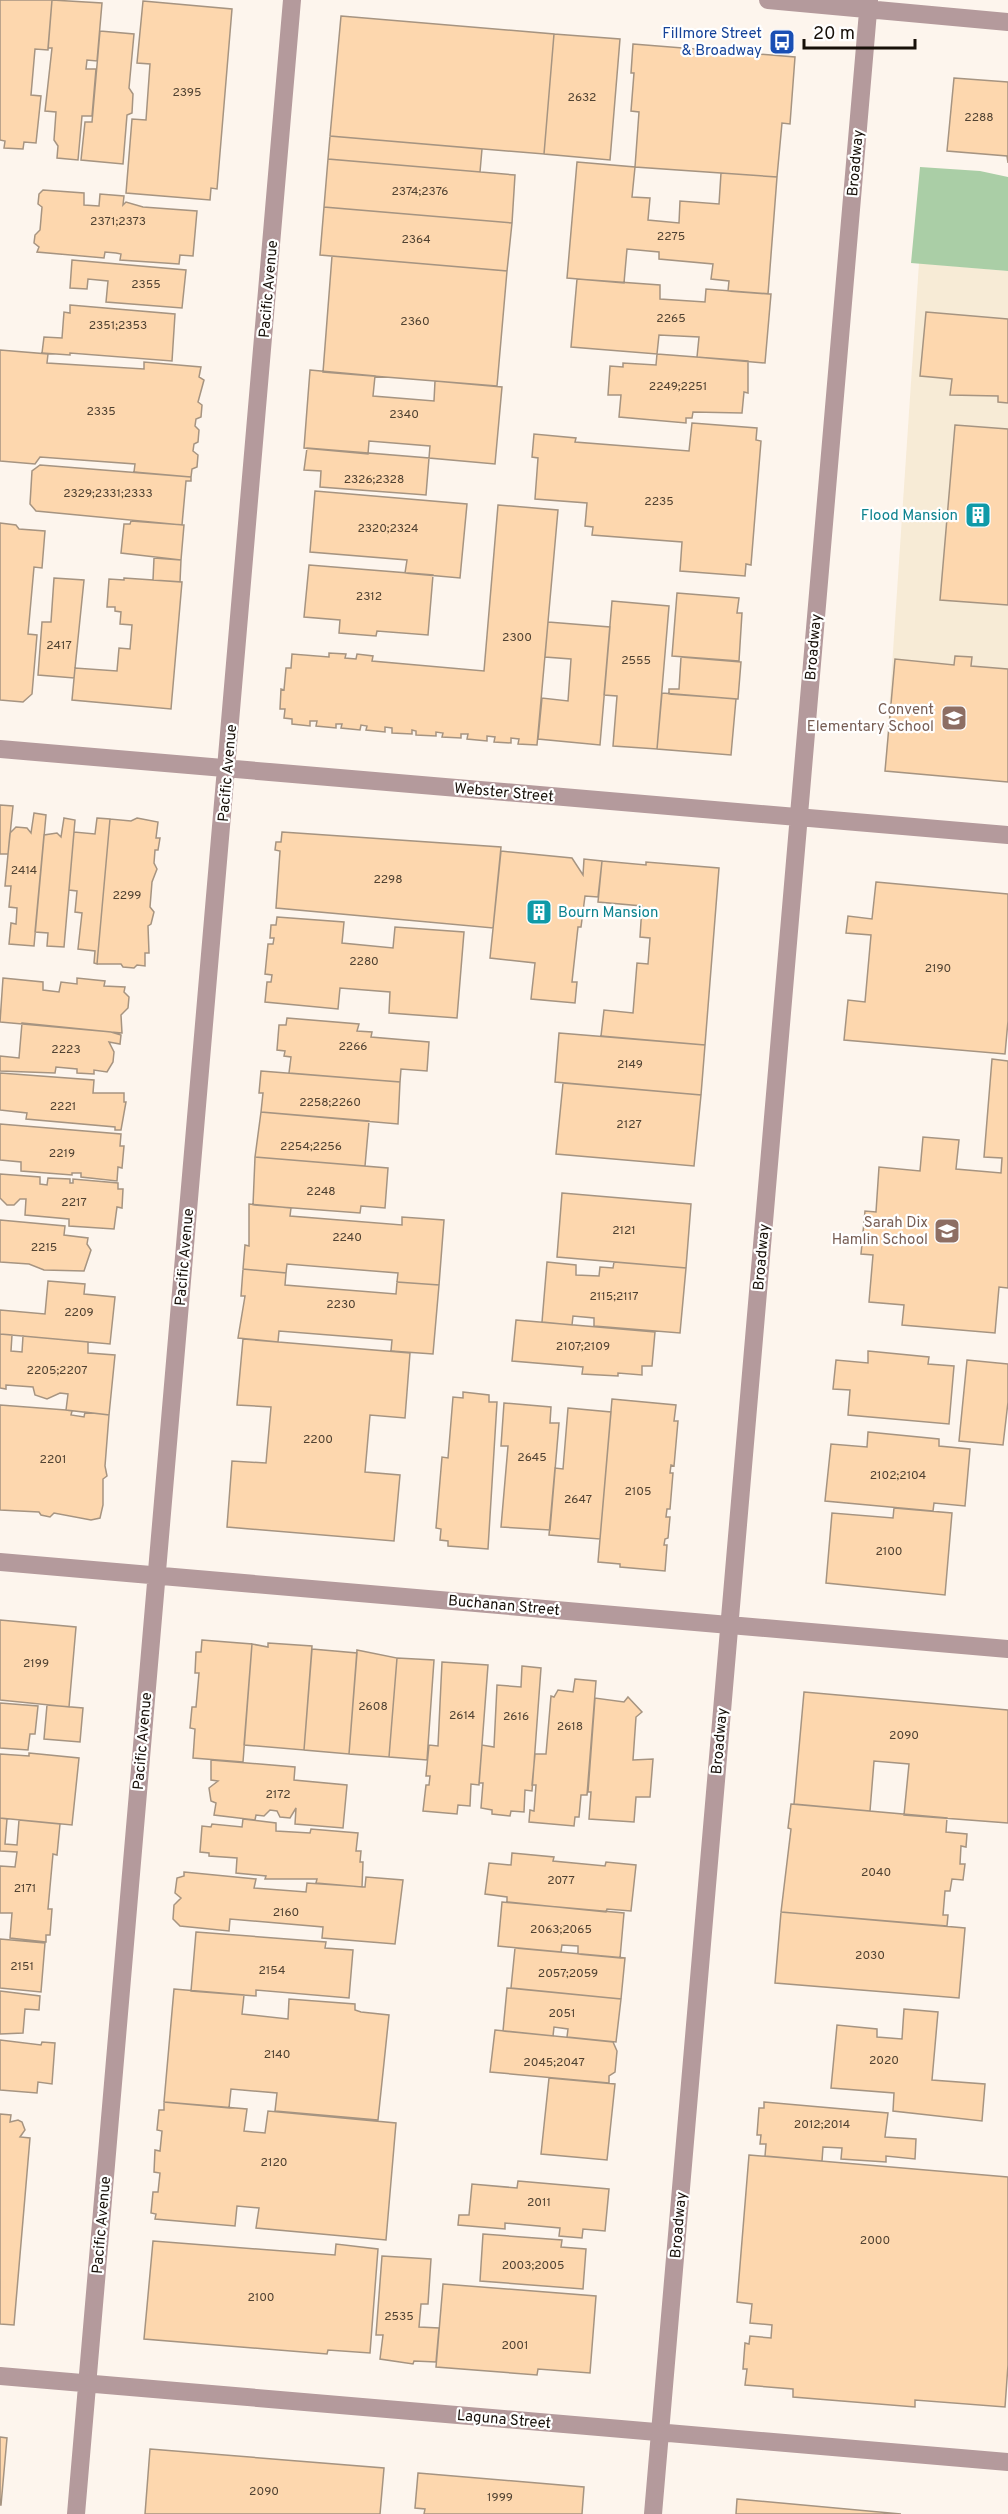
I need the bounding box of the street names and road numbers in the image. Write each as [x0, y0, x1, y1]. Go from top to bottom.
street label: Broadway [844, 129, 869, 197]
street label: Pacific Avenue [256, 240, 283, 339]
street label: Broadway [802, 613, 827, 681]
street label: Pacific Avenue [215, 724, 242, 823]
street label: Webster Street [453, 780, 554, 807]
street label: Pacific Avenue [172, 1208, 199, 1307]
street label: Broadway [750, 1223, 775, 1291]
street label: Buchanan Street [447, 1592, 561, 1621]
street label: Pacific Avenue [130, 1692, 157, 1791]
street label: Broadway [708, 1707, 733, 1775]
street label: Pacific Avenue [89, 2176, 116, 2275]
street label: Broadway [667, 2191, 692, 2259]
street label: Laguna Street [456, 2407, 552, 2434]

